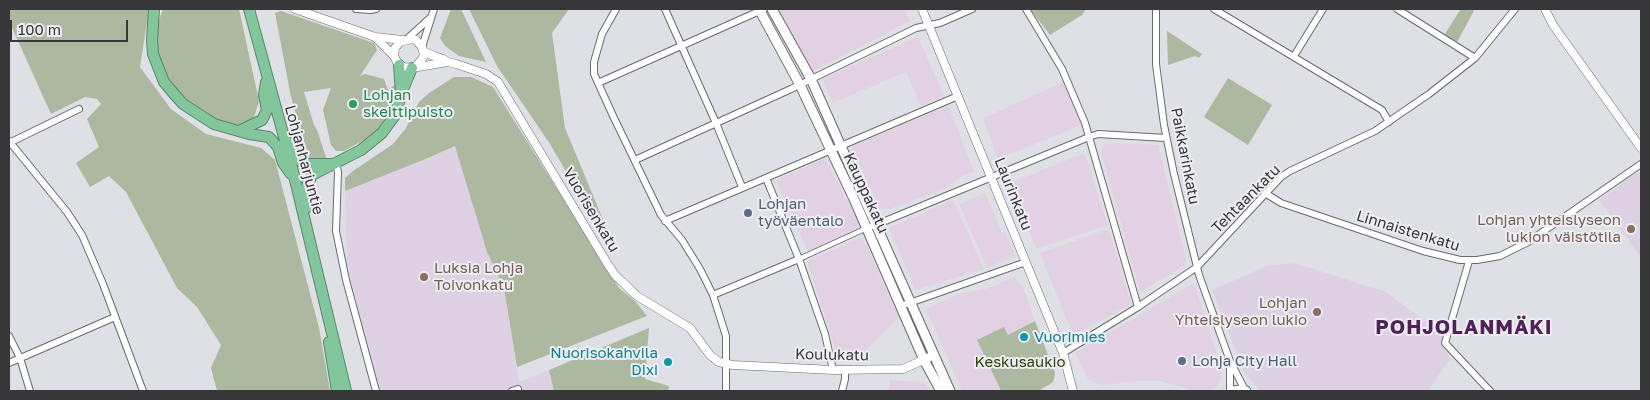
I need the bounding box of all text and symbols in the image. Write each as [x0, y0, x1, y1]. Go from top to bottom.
scale bar [12, 10, 130, 42]
text: 100 m [18, 20, 61, 38]
place label: Lohjan skeittipuisto [363, 86, 453, 121]
marker: Lohjan skeittipuisto [347, 98, 359, 110]
street label: Lohjanharjuntie [281, 103, 327, 217]
street label: Paikkarinkatu [1167, 106, 1203, 206]
street label: Kauppakatu [840, 150, 892, 236]
street label: Laurinkatu [990, 155, 1036, 233]
street label: Tehtaankatu [1208, 161, 1284, 237]
street label: Vuorisenkatu [559, 165, 623, 255]
place label: Lohjan työväentalo [758, 195, 844, 230]
marker: Lohjan työväentalo [742, 207, 754, 219]
street label: Linnaistenkatu [1354, 207, 1462, 255]
place label: Lohjan yhteislyseon lukion väistötila [1477, 211, 1621, 246]
marker: Lohjan yhteislyseon lukion väistötila [1625, 223, 1637, 235]
place label: Luksia Lohja Toivonkatu [434, 259, 523, 294]
marker: Luksia Lohja Toivonkatu [418, 271, 430, 283]
place label: Lohjan Yhteislyseon lukio [1175, 294, 1307, 329]
marker: Lohjan Yhteislyseon lukio [1311, 306, 1323, 318]
district label: POHJOLANMÄKI [1374, 316, 1554, 340]
place label: Vuorimies [1034, 328, 1105, 346]
marker: Vuorimies [1018, 331, 1030, 343]
place label: Nuorisokahvila Dixi [550, 344, 658, 379]
street label: Koulukatu [795, 345, 869, 365]
place label: Lohja City Hall [1192, 352, 1297, 370]
park label: Keskusaukio [974, 353, 1066, 371]
marker: Lohja City Hall [1176, 355, 1188, 367]
marker: Nuorisokahvila Dixi [662, 356, 674, 368]

